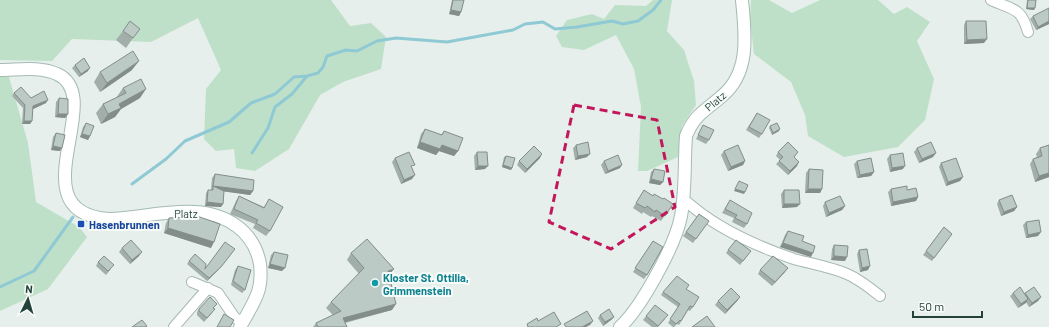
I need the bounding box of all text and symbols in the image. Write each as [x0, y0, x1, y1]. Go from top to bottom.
street label: Platz [702, 88, 728, 114]
street label: Platz [174, 207, 198, 220]
place label: Hasenbrunnen [89, 218, 160, 231]
marker: Hasenbrunnen [76, 219, 86, 229]
place label: Kloster St. Ottilia, Grimmenstein [383, 271, 469, 297]
marker: Kloster St. Ottilia, Grimmenstein [370, 278, 380, 288]
north arrow [8, 279, 48, 319]
text: N [25, 282, 33, 295]
scale bar [913, 293, 982, 319]
text: 50 m [919, 299, 944, 313]

